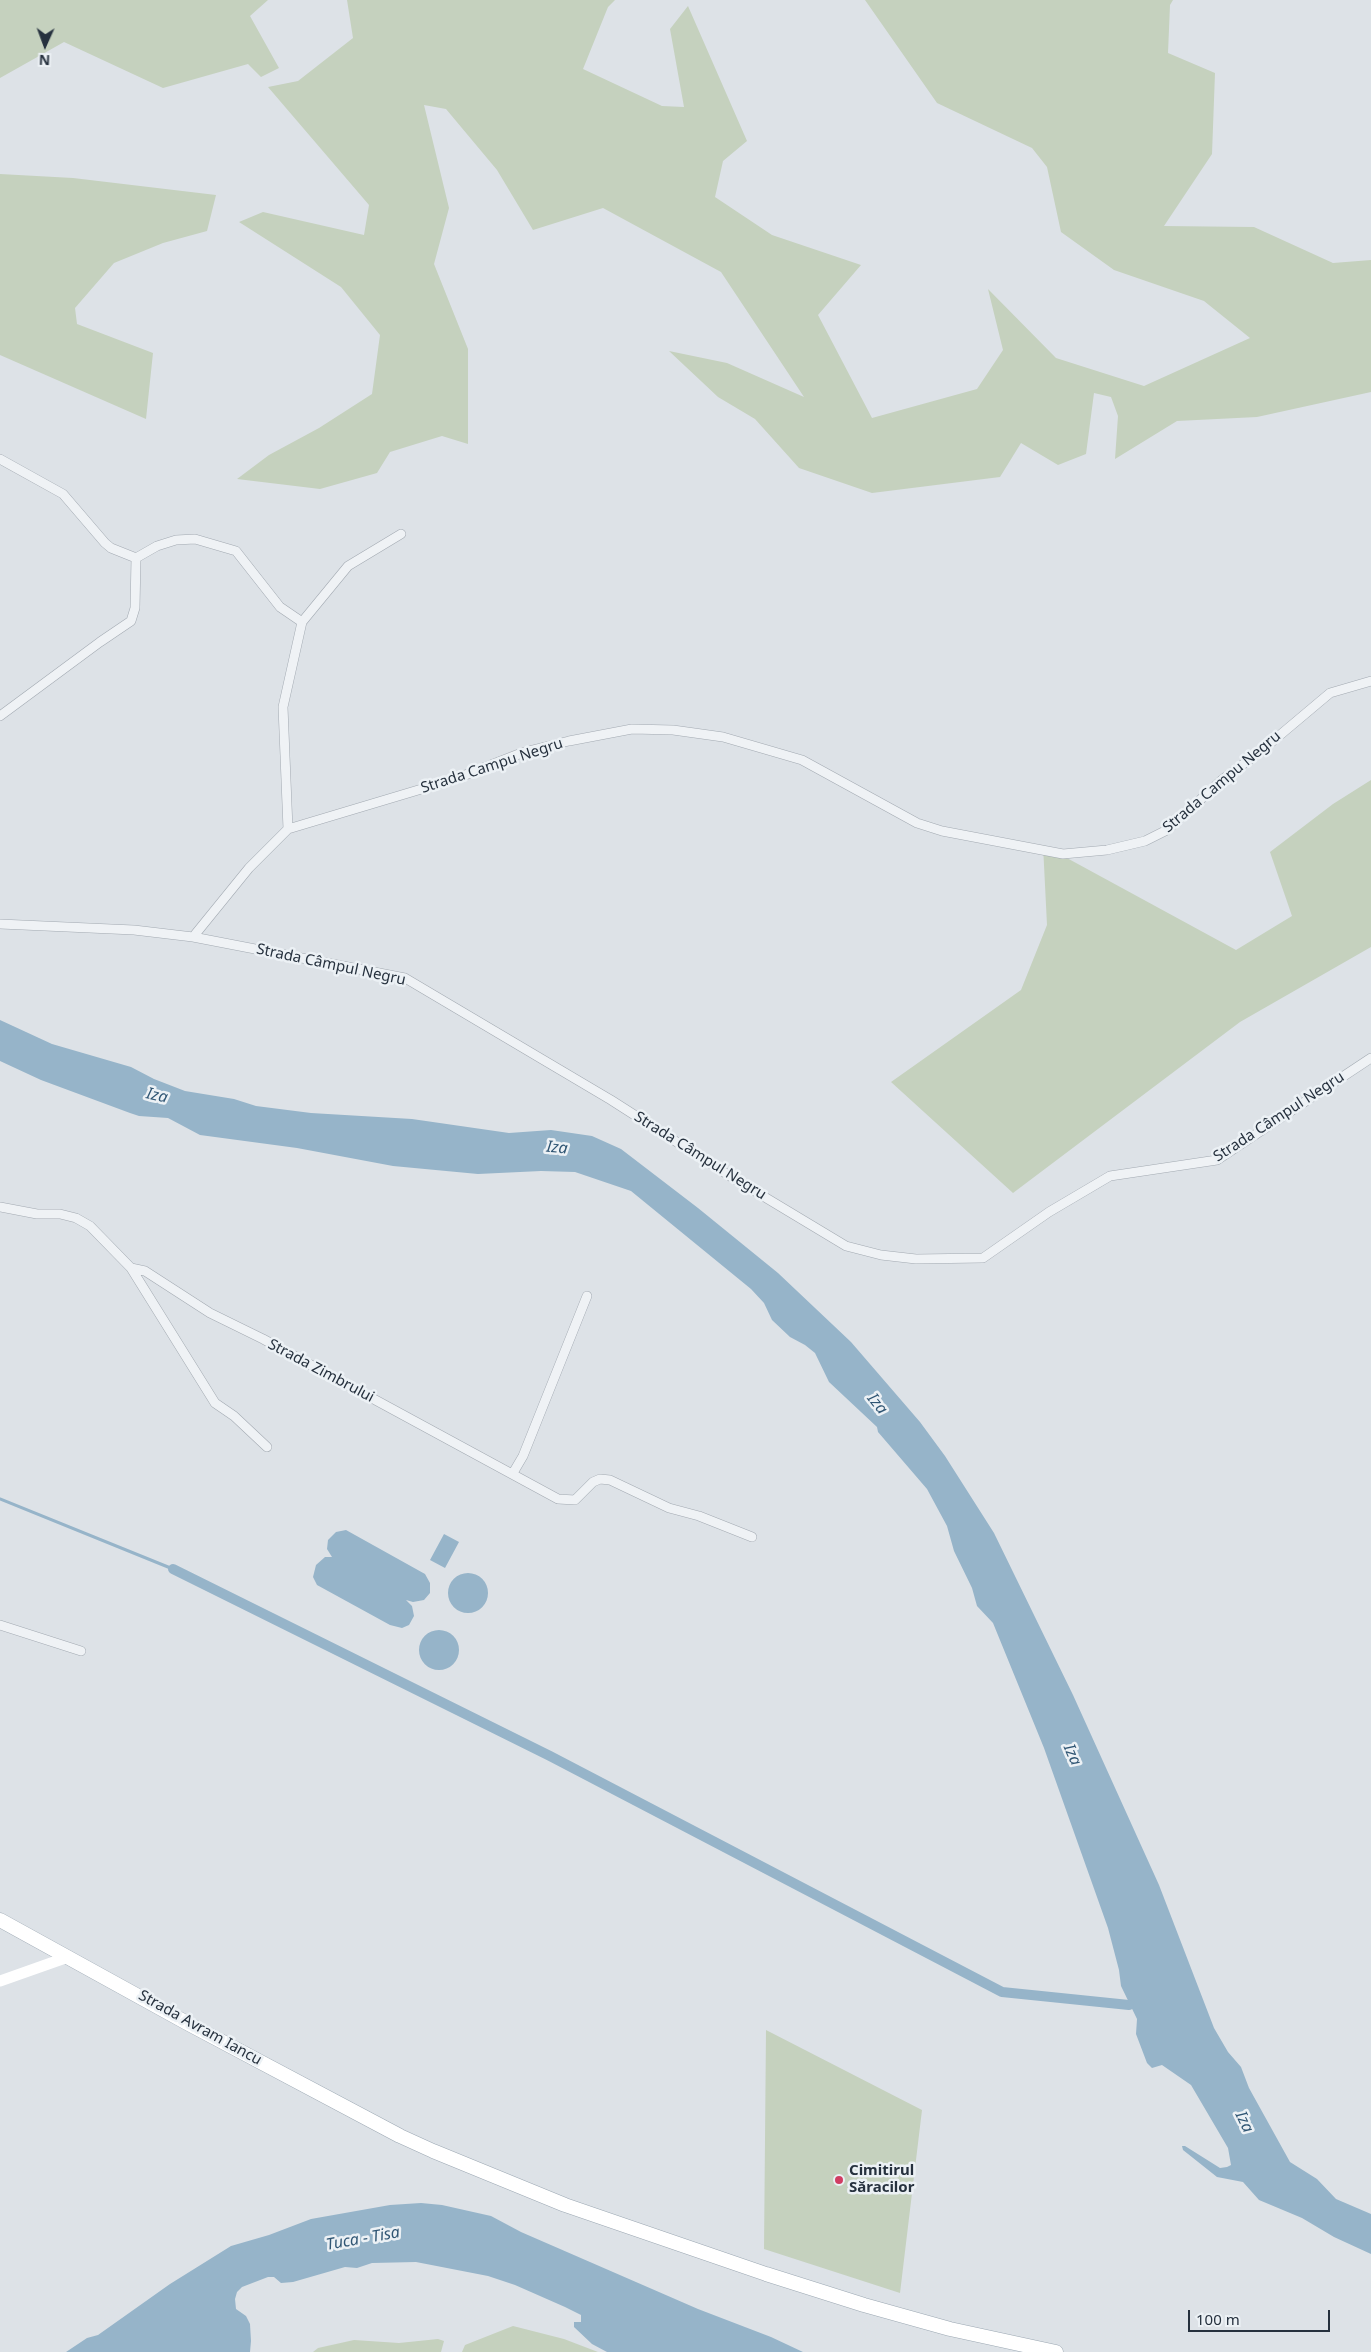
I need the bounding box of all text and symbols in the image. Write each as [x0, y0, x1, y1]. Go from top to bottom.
north arrow [20, 20, 70, 70]
text: N [38, 51, 50, 70]
street label: Strada Campu Negru [1159, 727, 1285, 837]
street label: Strada Campu Negru [419, 735, 565, 797]
street label: Strada Câmpul Negru [255, 940, 407, 990]
street label: Strada Câmpul Negru [1210, 1068, 1348, 1166]
water label: Iza [144, 1084, 170, 1108]
street label: Strada Câmpul Negru [631, 1108, 769, 1204]
water label: Iza [545, 1137, 569, 1159]
street label: Strada Zimbrului [265, 1335, 377, 1407]
water label: Iza [863, 1390, 891, 1418]
water label: Iza [1059, 1741, 1085, 1769]
street label: Strada Avram Iancu [135, 1987, 265, 2069]
water label: Iza [1231, 2108, 1257, 2136]
place label: Cimitirul Săracilor [849, 2162, 914, 2197]
marker: Cimitirul Săracilor [833, 2174, 845, 2186]
water label: Тиса - Tisa [325, 2223, 401, 2255]
scale bar [1191, 2300, 1334, 2332]
text: 100 m [1196, 2309, 1240, 2329]

